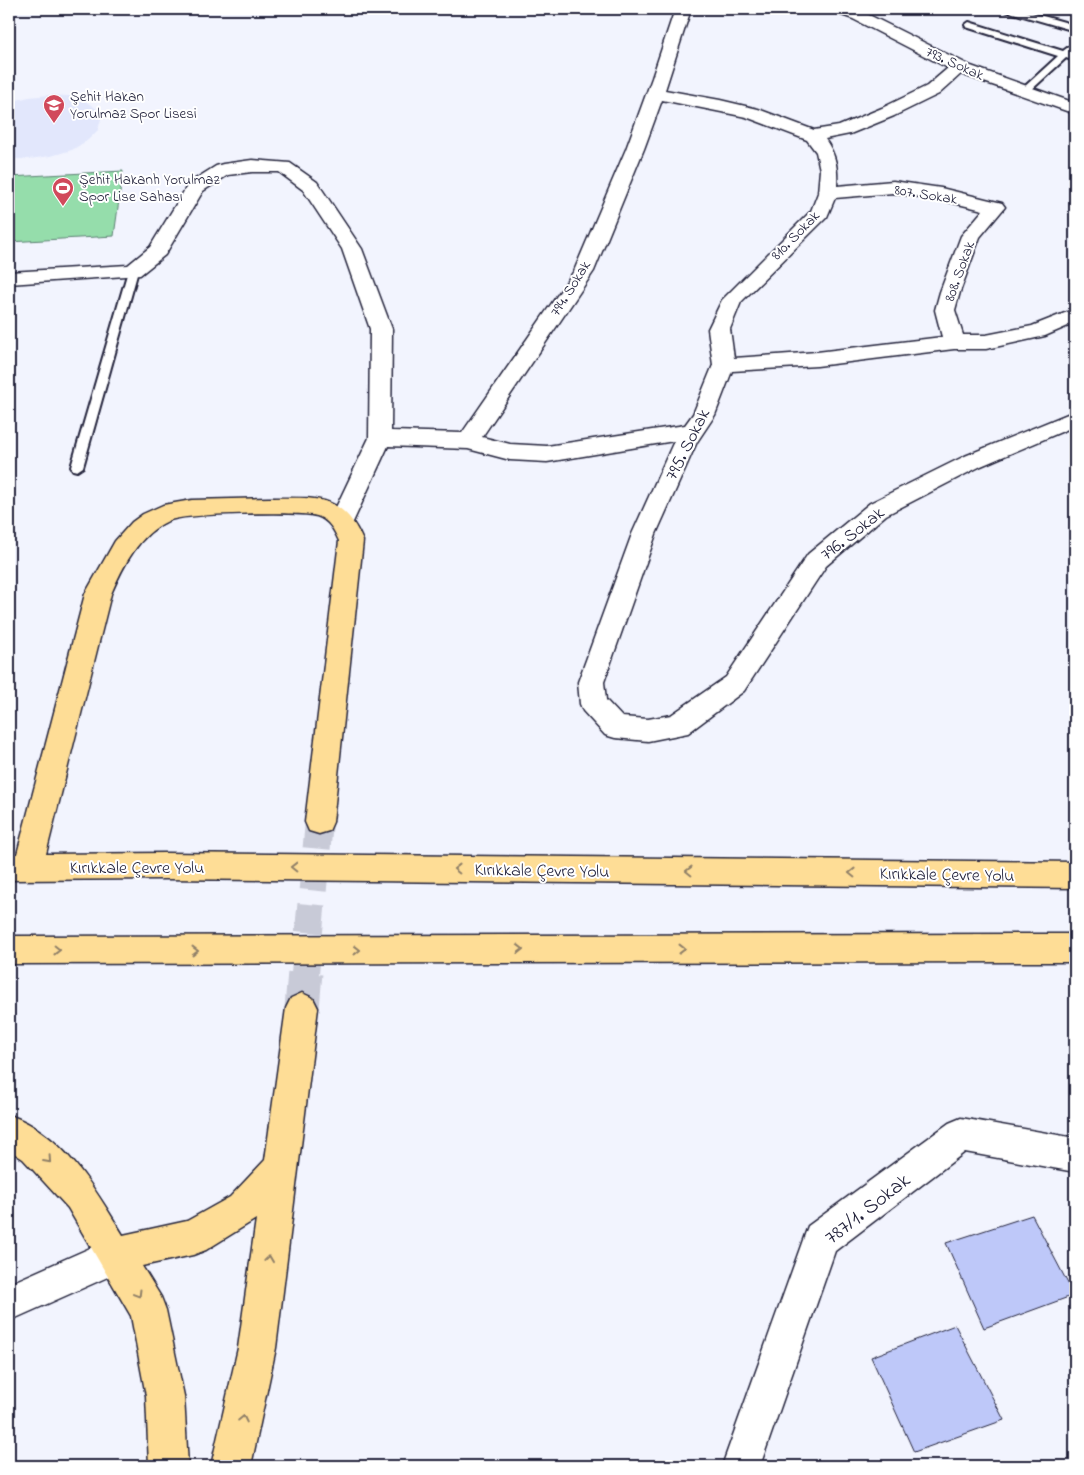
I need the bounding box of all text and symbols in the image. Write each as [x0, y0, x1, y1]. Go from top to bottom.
street label: 793. Sokak [922, 41, 988, 87]
place label: Şehit Hakan Yorulmaz Spor Lisesi [70, 86, 197, 125]
school or university icon: Şehit Hakan Yorulmaz Spor Lisesi [42, 93, 66, 124]
place label: Şehit Hakanh Yorulmaz Spor Lise Sahası [79, 169, 220, 208]
sports icon: Şehit Hakanh Yorulmaz Spor Lise Sahası [51, 176, 75, 207]
street label: 807. Sokak [893, 179, 959, 211]
street label: 810. Sokak [766, 205, 825, 266]
street label: 808. Sokak [939, 238, 981, 305]
street label: 794. Sokak [545, 256, 597, 321]
street label: 795. Sokak [660, 405, 718, 485]
street label: 796. Sokak [816, 501, 891, 568]
street label: Kırıkkale Çevre Yolu [70, 856, 204, 882]
street label: Kırıkkale Çevre Yolu [474, 858, 610, 886]
one-way arrow [290, 862, 298, 872]
street label: Kırıkkale Çevre Yolu [879, 862, 1015, 890]
one-way arrow [452, 864, 460, 874]
one-way arrow [685, 866, 692, 876]
one-way arrow [847, 868, 855, 878]
one-way arrow [516, 944, 524, 954]
one-way arrow [679, 944, 687, 954]
one-way arrow [54, 945, 62, 955]
one-way arrow [354, 945, 362, 955]
one-way arrow [192, 946, 199, 956]
one-way arrow [42, 1155, 51, 1164]
street label: 787/1. Sokak [819, 1166, 918, 1253]
one-way arrow [263, 1254, 274, 1262]
one-way arrow [132, 1289, 142, 1298]
one-way arrow [237, 1414, 247, 1423]

